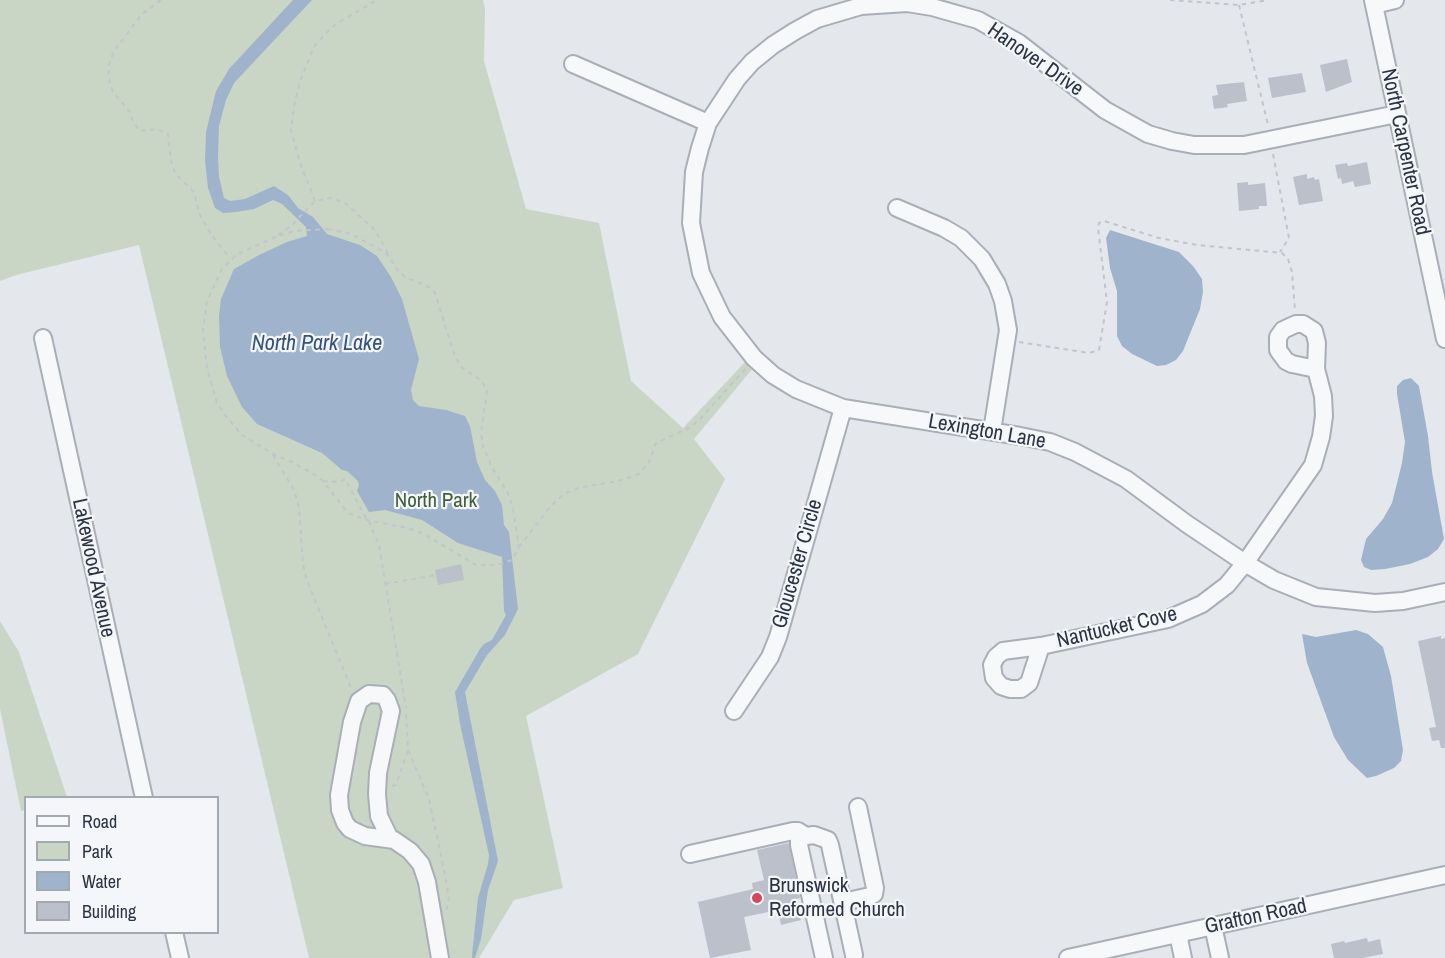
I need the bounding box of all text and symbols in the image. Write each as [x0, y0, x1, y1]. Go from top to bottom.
street label: Hanover Drive [982, 18, 1088, 102]
street label: North Carpenter Road [1375, 67, 1435, 237]
water label: North Park Lake [252, 331, 382, 357]
street label: Lexington Lane [926, 409, 1048, 455]
park label: North Park [395, 488, 477, 514]
street label: Lakewood Avenue [66, 496, 120, 640]
street label: Gloucester Circle [768, 497, 828, 631]
street label: Nantucket Cove [1054, 602, 1180, 654]
legend [24, 796, 219, 934]
text: Road [82, 809, 117, 834]
text: Park [82, 839, 112, 864]
text: Water [82, 869, 121, 894]
place label: Brunswick Reformed Church [769, 873, 905, 923]
marker: Brunswick Reformed Church [750, 891, 764, 905]
street label: Grafton Road [1203, 894, 1309, 940]
text: Building [82, 899, 136, 924]

